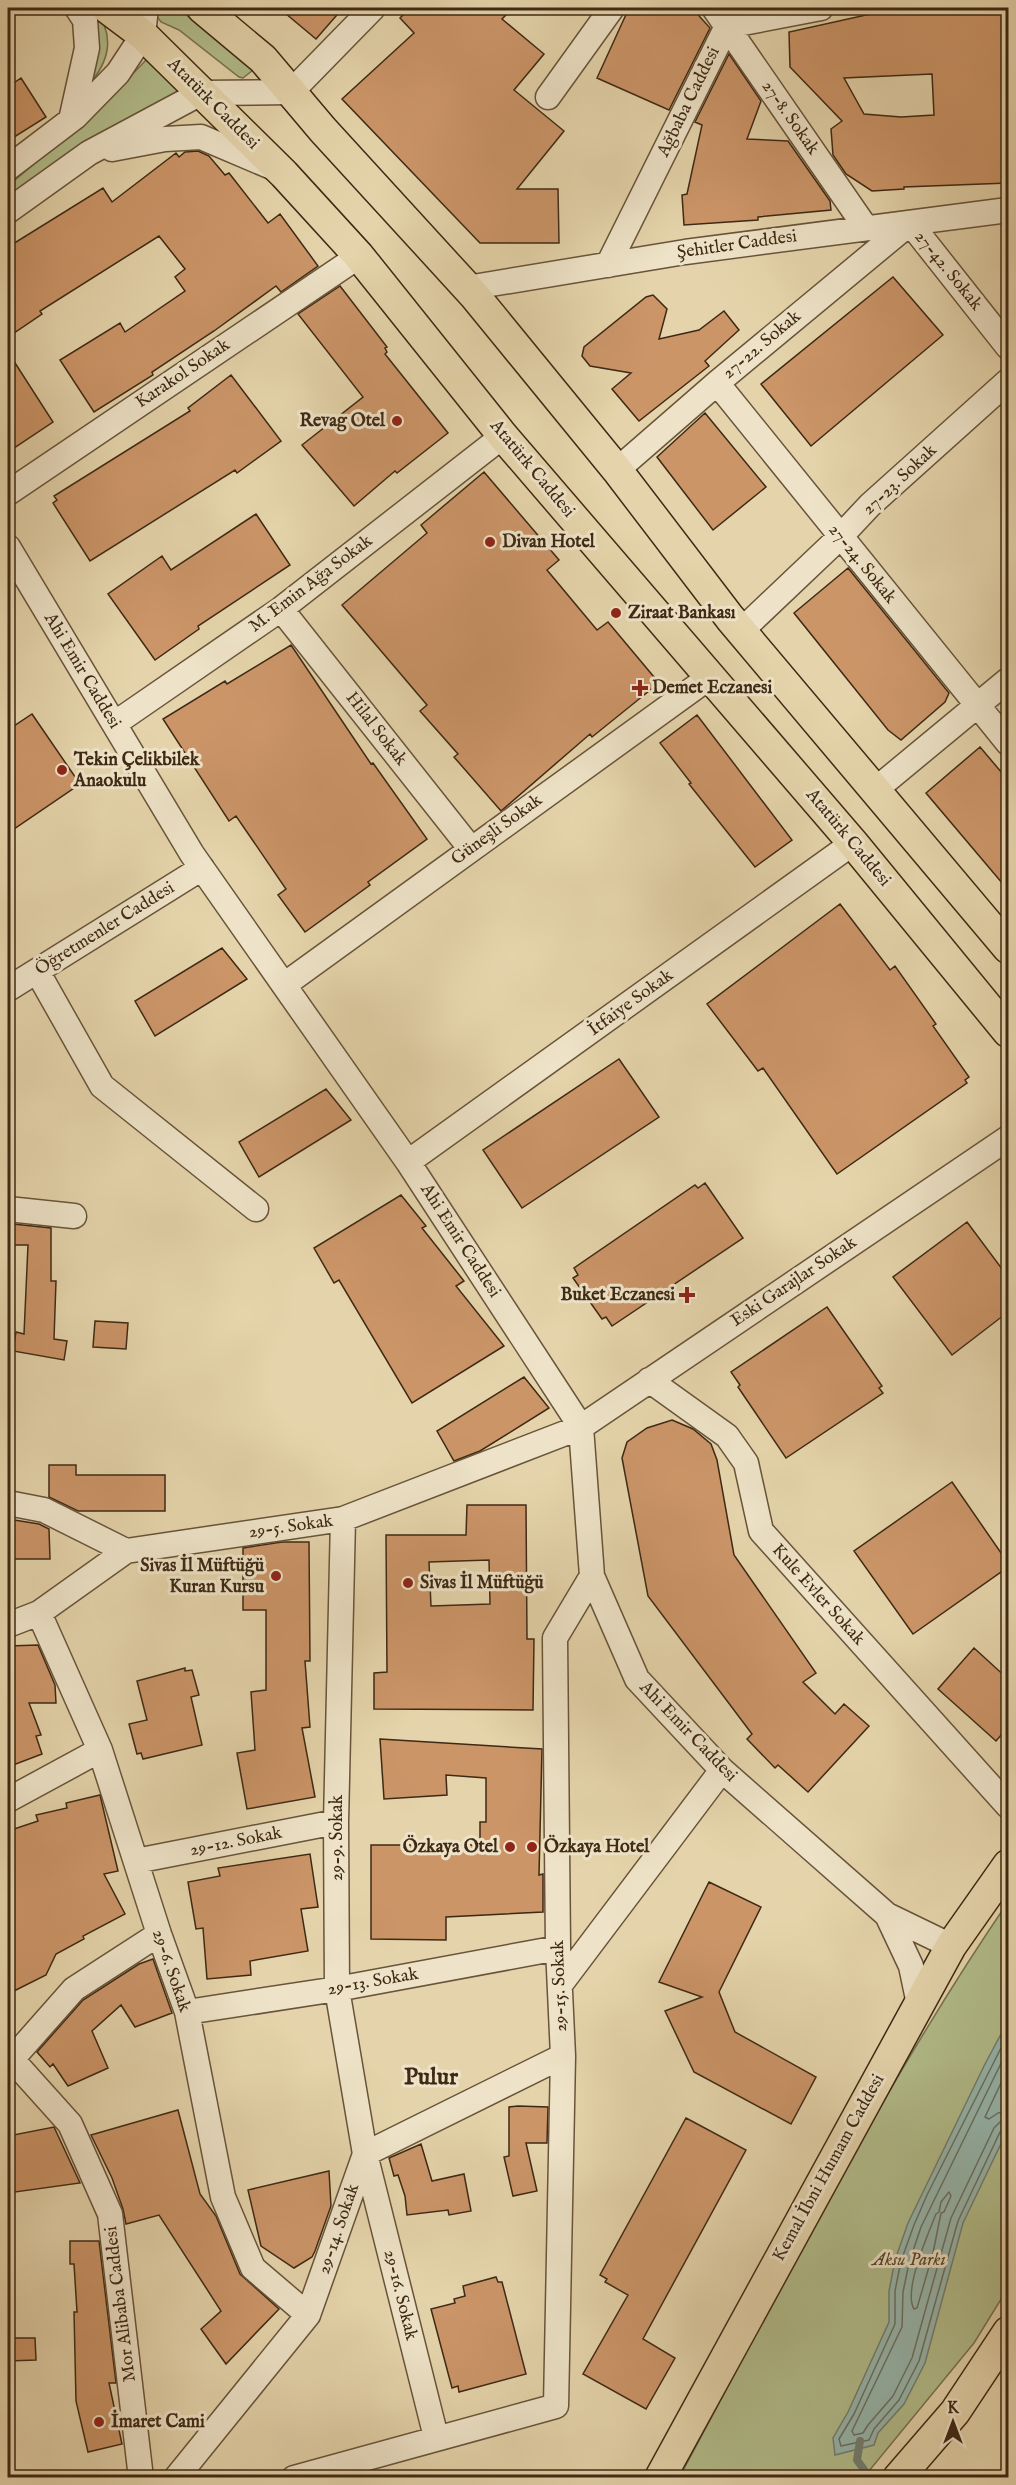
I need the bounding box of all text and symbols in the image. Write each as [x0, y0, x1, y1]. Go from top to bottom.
street label: Ağbaba Caddesi [652, 43, 726, 162]
street label: Atatürk Caddesi [161, 52, 264, 155]
street label: 27-8. Sokak [756, 76, 824, 160]
street label: Şehitler Caddesi [676, 225, 799, 265]
street label: 27-42. Sokak [909, 226, 987, 316]
street label: 27-22. Sokak [718, 305, 806, 385]
street label: Karakol Sokak [131, 334, 235, 414]
place label: Revag Otel [299, 410, 386, 433]
marker: Revag Otel [390, 414, 404, 428]
street label: Atatürk Caddesi [484, 415, 580, 523]
street label: 27-23. Sokak [858, 439, 942, 520]
street label: 27-24. Sokak [823, 519, 901, 609]
street label: M. Emin Ağa Sokak [245, 530, 378, 638]
place label: Divan Hotel [502, 531, 596, 554]
marker: Divan Hotel [483, 535, 497, 549]
place label: Ziraat Bankası [628, 602, 736, 625]
marker: Ziraat Bankası [609, 606, 623, 620]
street label: Ahi Emir Caddesi [38, 608, 126, 733]
place label: Demet Eczanesi [652, 677, 772, 700]
marker: Demet Eczanesi [633, 681, 647, 695]
street label: Hilal Sokak [340, 687, 412, 771]
place label: Tekin Çelikbilek Anaokulu [73, 749, 201, 793]
marker: Tekin Çelikbilek Anaokulu [55, 763, 69, 777]
street label: Atatürk Caddesi [800, 784, 896, 892]
street label: Güneşli Sokak [447, 789, 547, 871]
street label: Öğretmenler Caddesi [30, 876, 179, 981]
street label: İtfaiye Sokak [583, 963, 678, 1042]
street label: Ahi Emir Caddesi [414, 1179, 506, 1303]
street label: Eski Garajlar Sokak [727, 1231, 862, 1333]
place label: Buket Eczanesi [561, 1284, 675, 1307]
marker: Buket Eczanesi [680, 1288, 694, 1302]
street label: 29-5. Sokak [247, 1510, 335, 1544]
street label: Kule Evler Sokak [766, 1539, 870, 1651]
place label: Sivas İl Müftüğü Kuran Kursu [140, 1553, 265, 1599]
marker: Sivas İl Müftüğü Kuran Kursu [269, 1569, 283, 1583]
place label: Sivas İl Müftüğü [420, 1570, 544, 1595]
marker: Sivas İl Müftüğü [401, 1576, 415, 1590]
street label: Ahi Emir Caddesi [633, 1676, 742, 1787]
street label: 29-9. Sokak [326, 1795, 349, 1881]
street label: 29-12. Sokak [188, 1822, 284, 1862]
place label: Özkaya Otel [403, 1834, 499, 1859]
place label: Özkaya Hotel [544, 1834, 650, 1859]
marker: Özkaya Otel [503, 1840, 517, 1854]
marker: Özkaya Hotel [525, 1840, 539, 1854]
street label: 29-6. Sokak [146, 1927, 196, 2016]
street label: 29-15. Sokak [547, 1939, 573, 2032]
street label: 29-13. Sokak [326, 1963, 421, 2001]
district label: Pulur [404, 2062, 458, 2093]
street label: Kemal İbni Humam Caddesi [767, 2070, 890, 2266]
street label: 29-14. Sokak [313, 2180, 365, 2277]
street label: Mor Alibaba Caddesi [100, 2225, 142, 2383]
street label: 29-16. Sokak [378, 2247, 422, 2343]
park label: Aksu Parkı [870, 2249, 946, 2272]
north arrow [923, 2392, 983, 2452]
text: K [947, 2399, 960, 2419]
place label: İmaret Cami [111, 2409, 205, 2434]
marker: İmaret Cami [92, 2415, 106, 2429]

